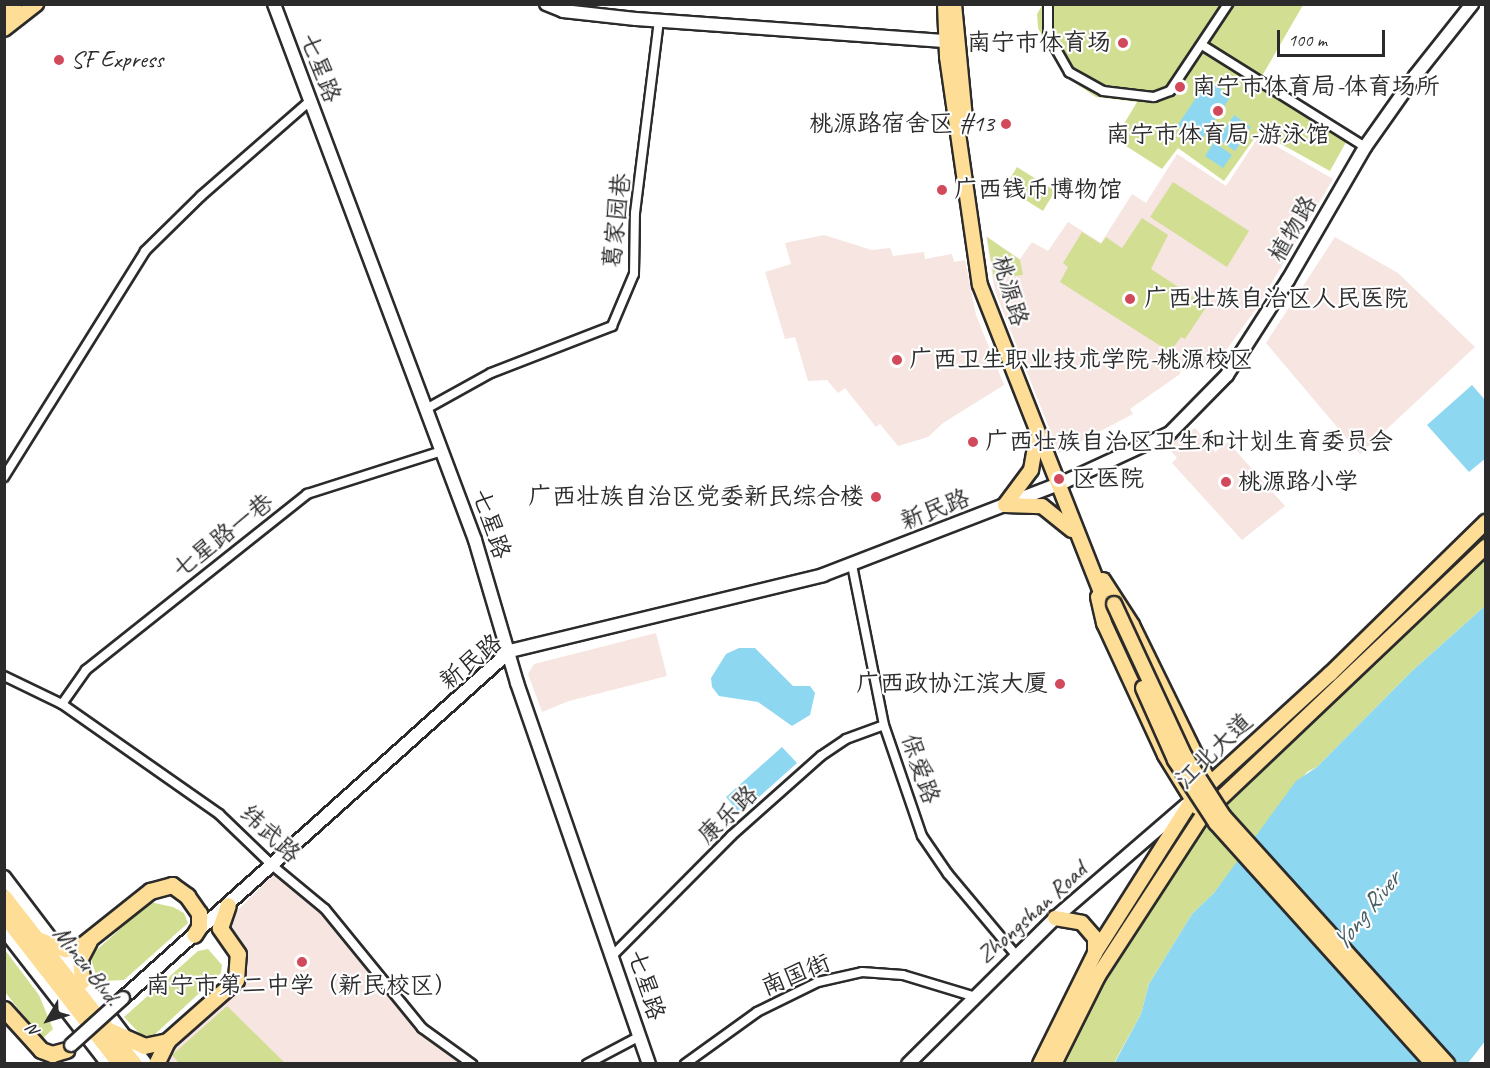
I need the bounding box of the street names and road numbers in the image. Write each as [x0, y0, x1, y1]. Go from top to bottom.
street label: 七星路 [294, 29, 346, 107]
street label: 葛家园巷 [598, 172, 636, 270]
street label: 植物路 [1263, 191, 1323, 267]
street label: 桃源路 [986, 252, 1034, 330]
street label: 新民路 [896, 484, 974, 536]
street label: 七星路 [466, 485, 516, 563]
street label: 七星路一巷 [167, 488, 279, 584]
street label: 新民路 [434, 628, 508, 696]
street label: 江北大道 [1169, 707, 1259, 795]
street label: 保爱路 [895, 730, 945, 808]
street label: 康乐路 [692, 780, 764, 850]
street label: 纬武路 [234, 799, 306, 869]
street label: Zhongshan Road [971, 856, 1093, 970]
street label: Minzu Blvd. [47, 920, 127, 1012]
street label: 七星路 [621, 946, 671, 1024]
street label: 南国街 [757, 948, 835, 1002]

